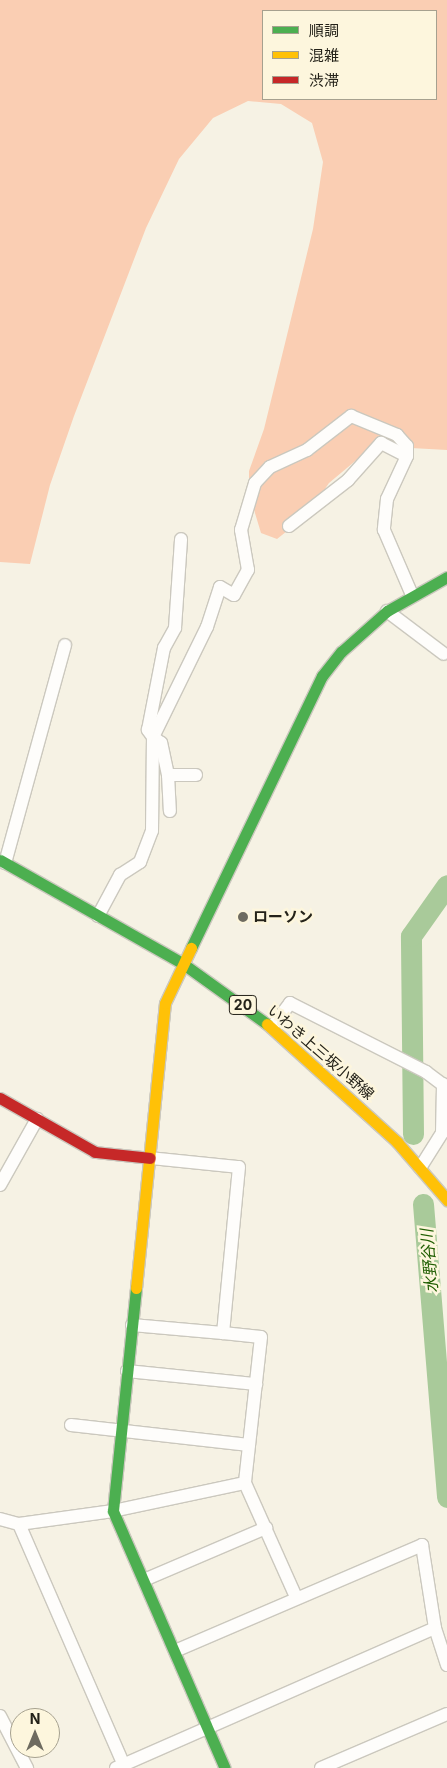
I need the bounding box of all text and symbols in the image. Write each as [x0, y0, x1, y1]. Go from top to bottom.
legend [262, 10, 437, 100]
text: 順調 [309, 21, 339, 40]
text: 混雑 [309, 46, 339, 65]
text: 渋滞 [309, 71, 339, 90]
place label: ローソン [253, 908, 313, 926]
marker: ローソン [237, 911, 249, 923]
road number: 20 [228, 994, 258, 1016]
street label: いわき上三坂小野線 [264, 1001, 378, 1103]
water label: 水野谷川 [417, 1228, 441, 1294]
north arrow [10, 1708, 60, 1758]
text: N [30, 1710, 40, 1727]

